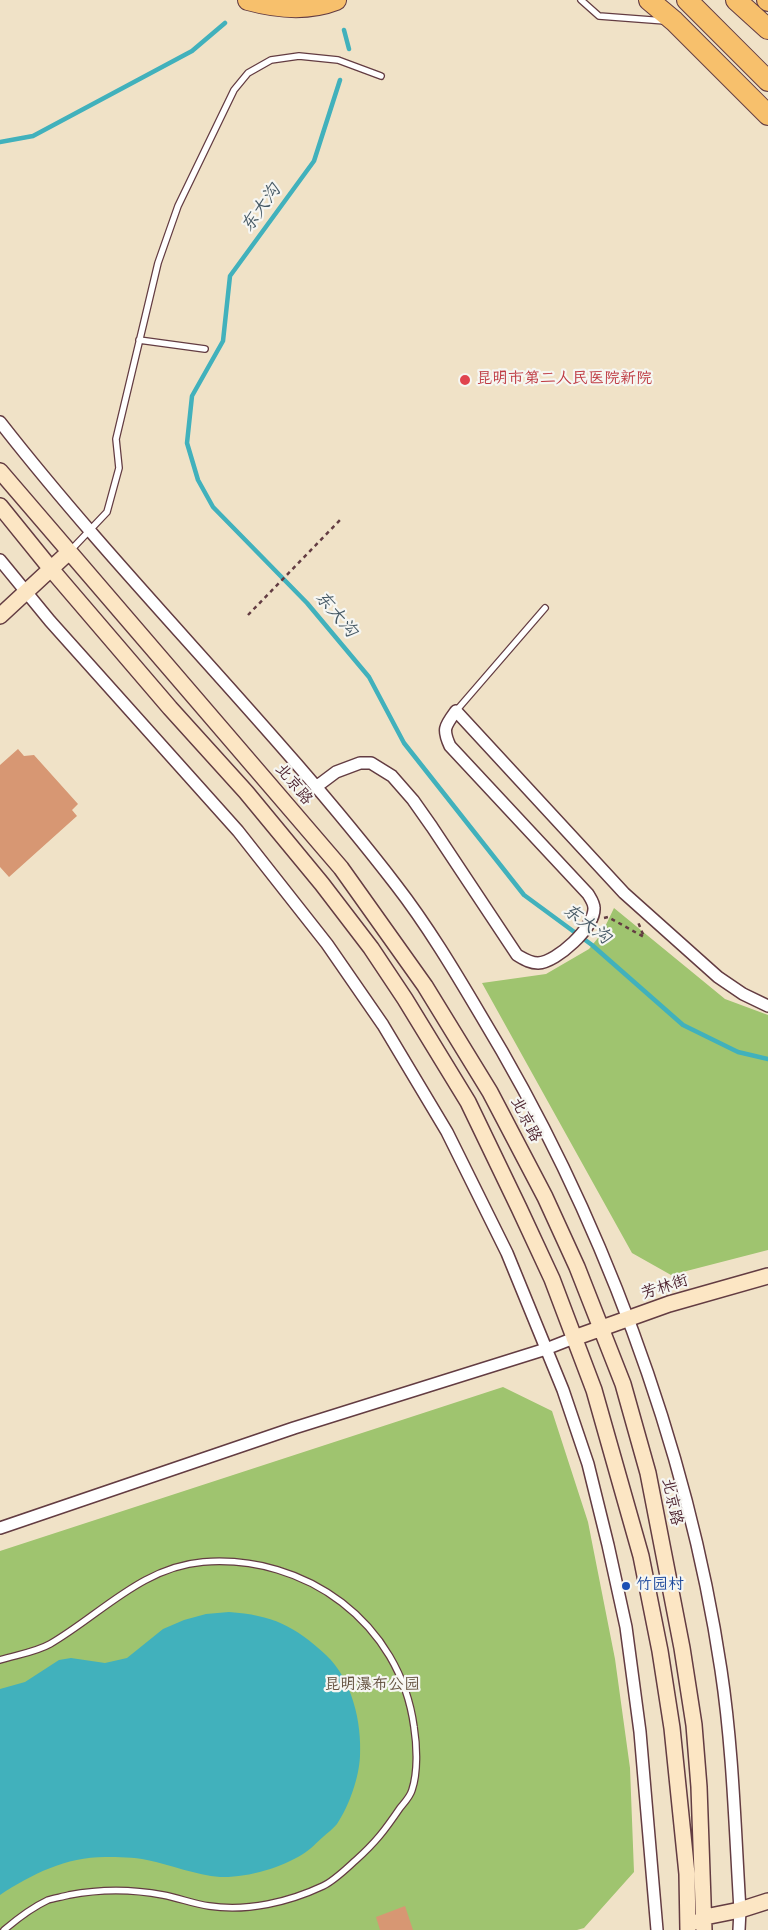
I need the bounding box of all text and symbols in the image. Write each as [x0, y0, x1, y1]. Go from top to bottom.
water label: 东大沟 [237, 181, 287, 237]
place label: 昆明市第二人民医院新院 [476, 370, 652, 390]
marker: 昆明市第二人民医院新院 [458, 373, 472, 387]
water label: 东大沟 [309, 587, 361, 643]
street label: 北京路 [270, 760, 316, 810]
water label: 东大沟 [558, 900, 614, 950]
street label: 北京路 [506, 1094, 544, 1146]
street label: 芳林街 [639, 1271, 691, 1305]
street label: 北京路 [657, 1477, 685, 1527]
place label: 竹园村 [636, 1576, 684, 1596]
marker: 竹园村 [620, 1580, 632, 1592]
park label: 昆明瀑布公园 [324, 1676, 420, 1696]

